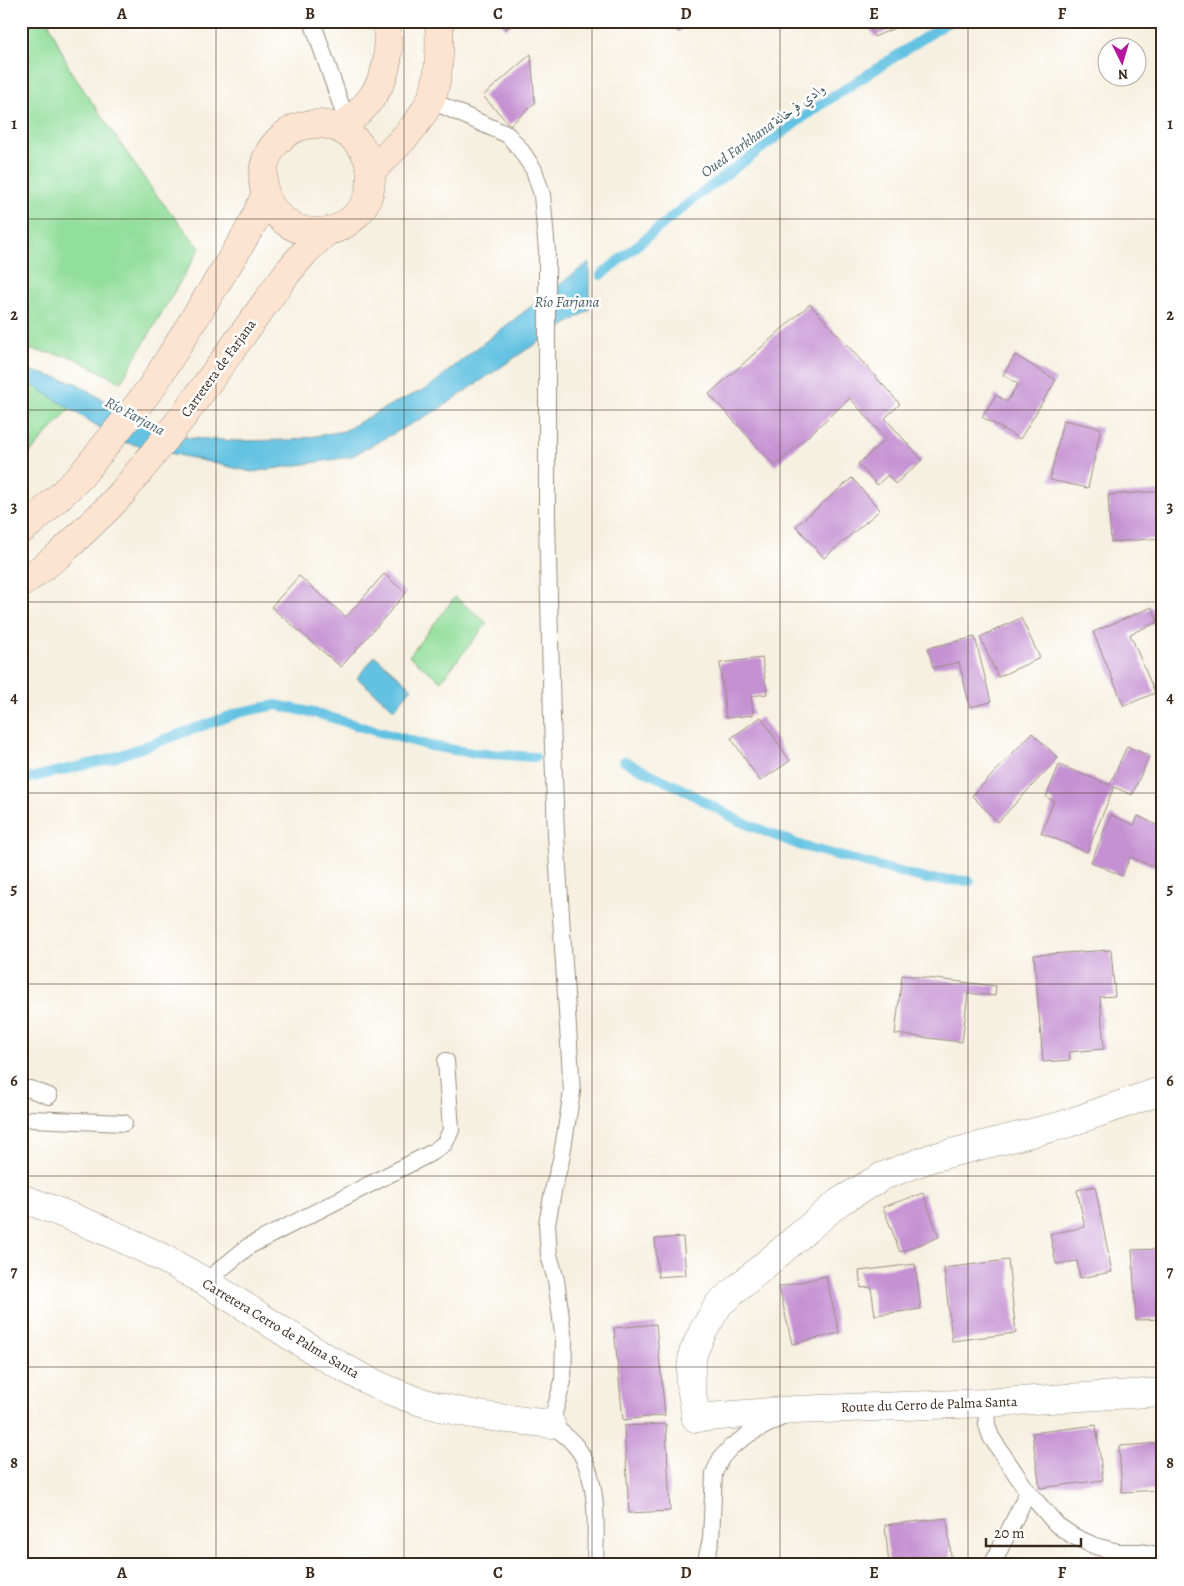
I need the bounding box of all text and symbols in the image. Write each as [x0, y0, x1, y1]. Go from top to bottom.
text: A [116, 3, 128, 25]
text: B [305, 3, 315, 25]
text: C [493, 3, 503, 25]
text: D [680, 3, 692, 25]
text: E [869, 3, 879, 25]
text: F [1058, 3, 1067, 25]
north arrow [1096, 38, 1146, 88]
text: N [1117, 65, 1129, 84]
water label: Oued Farkhana وادي فرخانة [697, 78, 831, 184]
text: 1 [11, 113, 17, 135]
text: 1 [1167, 113, 1173, 135]
water label: Río Farjana [534, 292, 600, 312]
text: 2 [10, 304, 18, 326]
text: 2 [1166, 304, 1174, 326]
street label: Carretera de Farjana [176, 315, 261, 421]
water label: Río Farjana [102, 392, 168, 440]
text: 3 [11, 496, 18, 518]
text: 3 [1167, 496, 1174, 518]
text: 4 [10, 687, 18, 709]
text: 4 [1166, 687, 1174, 709]
text: 5 [11, 878, 18, 900]
text: 5 [1167, 878, 1174, 900]
text: 6 [10, 1070, 18, 1092]
text: 6 [1166, 1070, 1174, 1092]
text: 7 [11, 1261, 18, 1283]
text: 7 [1167, 1261, 1174, 1283]
street label: Carretera Cerro de Palma Santa [199, 1274, 363, 1383]
street label: Route du Cerro de Palma Santa [840, 1392, 1018, 1417]
text: 8 [10, 1452, 18, 1474]
text: 8 [1166, 1452, 1174, 1474]
scale bar [986, 1516, 1082, 1548]
text: 20 m [994, 1523, 1025, 1543]
text: A [116, 1562, 128, 1584]
text: B [305, 1562, 315, 1584]
text: C [493, 1562, 503, 1584]
text: D [680, 1562, 692, 1584]
text: E [869, 1562, 879, 1584]
text: F [1058, 1562, 1067, 1584]

